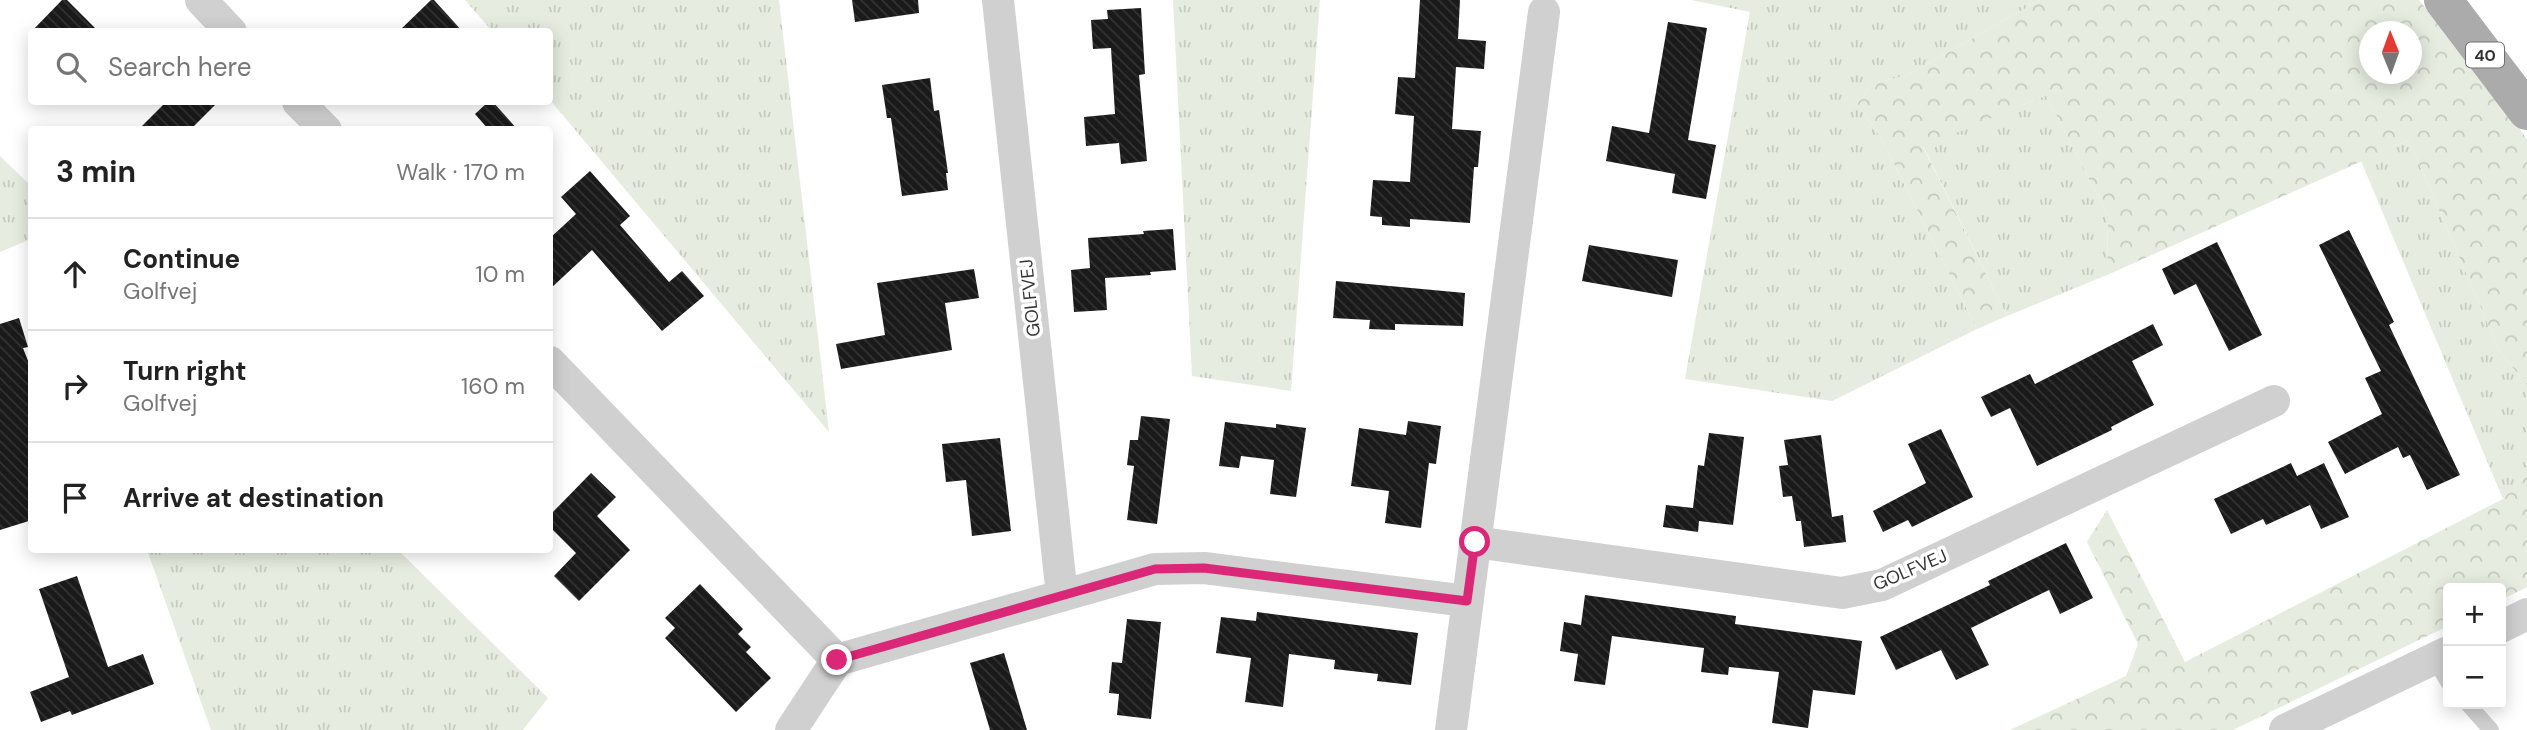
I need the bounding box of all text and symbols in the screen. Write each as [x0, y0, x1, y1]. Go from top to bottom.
north arrow [2359, 21, 2422, 84]
search box [28, 28, 553, 105]
road number: 40 [2466, 42, 2504, 68]
icon: search [52, 48, 90, 86]
text: Search here [108, 50, 251, 84]
text: 3 min [56, 152, 136, 191]
text: Walk · 170 m [396, 157, 525, 187]
text: Continue [123, 242, 240, 276]
icon: ahead [56, 255, 94, 293]
street label: GOLFVEJ [1014, 258, 1046, 338]
text: 10 m [475, 259, 525, 289]
text: Golfvej [123, 276, 197, 306]
text: Turn right [123, 354, 247, 388]
icon: right [56, 367, 94, 405]
text: 160 m [461, 371, 525, 401]
text: Golfvej [123, 388, 197, 418]
icon: arrive [56, 479, 94, 517]
text: Arrive at destination [123, 481, 384, 515]
route start [1459, 526, 1490, 557]
street label: GOLFVEJ [1869, 544, 1951, 596]
map controls [2443, 583, 2506, 709]
button: + [2443, 583, 2506, 646]
route end [821, 644, 852, 675]
button: − [2443, 646, 2506, 709]

